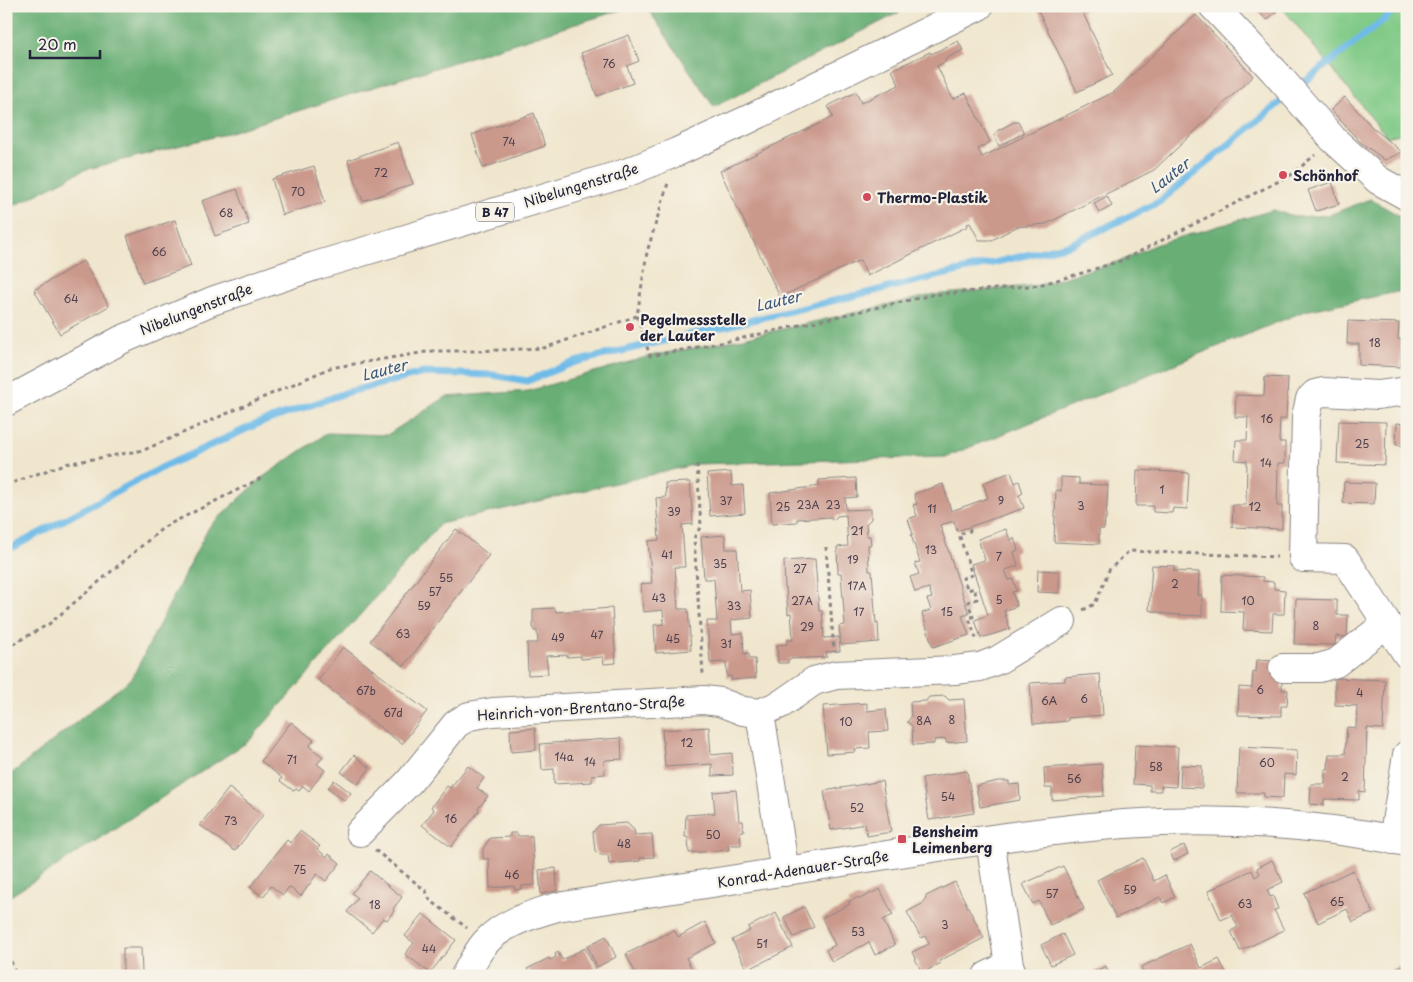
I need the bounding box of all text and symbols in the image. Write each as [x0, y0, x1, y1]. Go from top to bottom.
scale bar [30, 28, 100, 60]
text: 20 m [38, 32, 77, 55]
house number: 76 [602, 55, 616, 72]
house number: 74 [502, 133, 516, 150]
water label: Lauter [1144, 151, 1196, 198]
street label: Nibelungenstraße [521, 158, 641, 212]
house number: 72 [374, 164, 388, 181]
place label: Schönhof [1293, 165, 1360, 186]
marker: Schönhof [1277, 169, 1289, 181]
house number: 70 [291, 183, 305, 200]
place label: Thermo-Plastik [877, 187, 989, 208]
marker: Thermo-Plastik [861, 191, 873, 203]
road number: B 47 [476, 202, 514, 222]
house number: 68 [219, 204, 233, 221]
house number: 66 [151, 243, 167, 260]
street label: Nibelungenstraße [137, 278, 255, 340]
water label: Lauter [753, 283, 805, 316]
house number: 64 [64, 290, 78, 307]
place label: Pegelmessstelle der Lauter [640, 309, 747, 346]
marker: Pegelmessstelle der Lauter [624, 321, 636, 333]
house number: 18 [1369, 334, 1381, 351]
water label: Lauter [359, 352, 411, 386]
house number: 16 [1261, 410, 1274, 427]
house number: 25 [1355, 435, 1369, 452]
house number: 14 [1260, 454, 1272, 471]
house number: 1 [1160, 481, 1165, 498]
house number: 37 [720, 492, 733, 509]
house number: 9 [998, 492, 1004, 509]
house number: 23A [797, 496, 819, 513]
house number: 23 [826, 496, 840, 513]
house number: 3 [1077, 497, 1085, 514]
house number: 25 [776, 498, 790, 515]
house number: 12 [1249, 498, 1262, 515]
house number: 11 [927, 500, 937, 517]
house number: 39 [667, 503, 681, 520]
house number: 21 [851, 522, 863, 539]
house number: 13 [925, 541, 937, 558]
house number: 41 [661, 546, 673, 563]
house number: 7 [996, 548, 1002, 565]
house number: 19 [847, 551, 859, 568]
house number: 35 [713, 555, 727, 572]
house number: 27 [793, 560, 807, 577]
house number: 55 [439, 569, 453, 586]
house number: 2 [1171, 575, 1179, 592]
house number: 17A [847, 577, 867, 594]
house number: 57 [428, 583, 442, 600]
house number: 43 [652, 589, 666, 606]
house number: 5 [995, 591, 1003, 608]
house number: 27A [791, 592, 813, 609]
house number: 10 [1242, 592, 1254, 609]
house number: 59 [417, 597, 431, 614]
house number: 33 [727, 597, 741, 614]
house number: 17 [854, 603, 865, 620]
house number: 15 [941, 603, 953, 620]
house number: 8 [1313, 617, 1320, 634]
house number: 29 [800, 618, 814, 635]
house number: 63 [396, 625, 410, 642]
house number: 47 [591, 626, 604, 643]
house number: 49 [551, 629, 565, 646]
house number: 45 [666, 630, 680, 647]
house number: 31 [720, 635, 732, 652]
house number: 6 [1256, 681, 1264, 698]
house number: 67b [356, 682, 376, 699]
house number: 4 [1356, 684, 1364, 701]
street label: Heinrich-von-Brentano-Straße [476, 690, 686, 726]
house number: 6 [1080, 690, 1088, 707]
house number: 6A [1041, 692, 1058, 709]
house number: 67d [383, 704, 403, 721]
house number: 8 [949, 711, 956, 728]
house number: 8A [916, 712, 932, 729]
house number: 10 [840, 713, 852, 730]
house number: 12 [681, 734, 694, 751]
house number: 14a [554, 748, 574, 765]
house number: 71 [287, 751, 297, 768]
house number: 14 [584, 753, 596, 770]
house number: 60 [1259, 754, 1275, 771]
house number: 58 [1149, 758, 1163, 775]
house number: 2 [1341, 768, 1349, 785]
house number: 56 [1067, 770, 1082, 787]
house number: 54 [941, 788, 955, 805]
house number: 52 [850, 799, 864, 816]
house number: 16 [445, 810, 458, 827]
house number: 73 [224, 812, 238, 829]
place label: Bensheim Leimenberg [912, 821, 992, 858]
house number: 50 [705, 826, 721, 843]
marker: Bensheim Leimenberg [896, 833, 908, 845]
house number: 48 [617, 835, 631, 852]
street label: Konrad-Adenauer-Straße [716, 845, 890, 893]
house number: 75 [294, 861, 306, 878]
house number: 46 [505, 866, 520, 883]
house number: 59 [1123, 881, 1137, 898]
house number: 57 [1045, 885, 1059, 902]
house number: 65 [1330, 893, 1344, 910]
house number: 63 [1238, 895, 1252, 912]
house number: 18 [369, 896, 381, 913]
house number: 3 [941, 916, 949, 933]
house number: 53 [851, 923, 865, 940]
house number: 51 [756, 935, 768, 952]
house number: 44 [422, 940, 436, 957]

